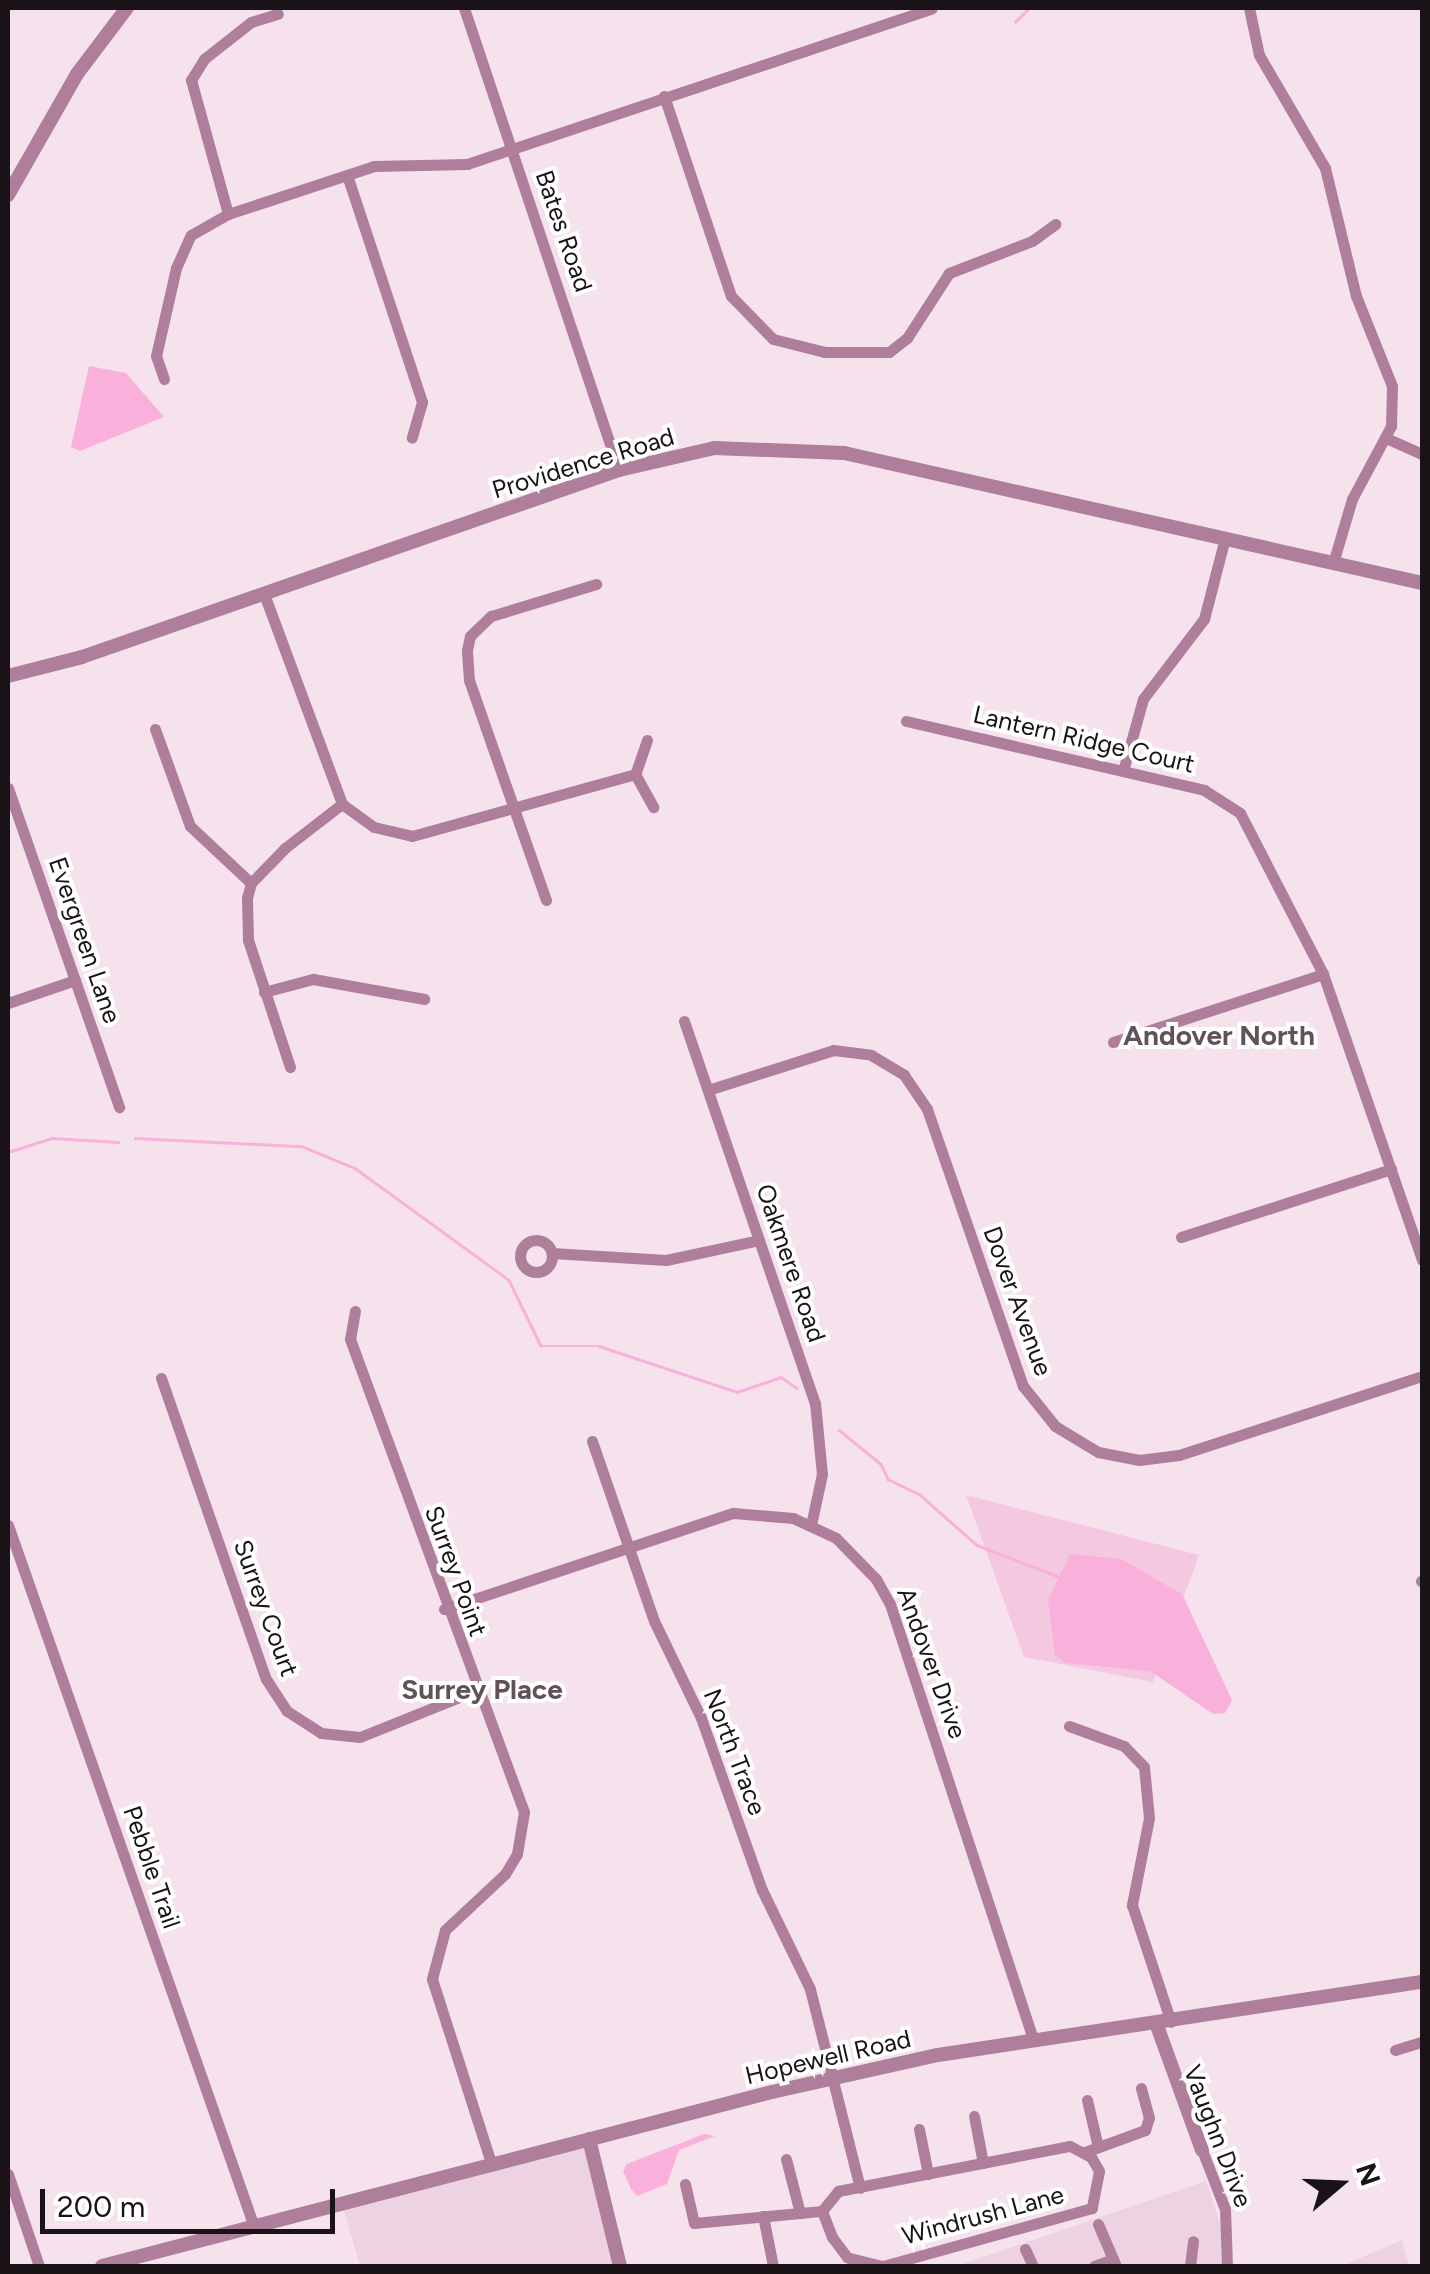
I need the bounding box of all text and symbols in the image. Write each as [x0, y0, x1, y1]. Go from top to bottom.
street label: Bates Road [529, 166, 599, 296]
street label: Providence Road [488, 421, 678, 505]
street label: Lantern Ridge Court [970, 699, 1198, 779]
street label: Evergreen Lane [43, 853, 127, 1027]
district label: Andover North [1123, 1018, 1315, 1052]
street label: Oakmere Road [750, 1180, 832, 1346]
street label: Dover Avenue [977, 1222, 1059, 1380]
street label: Surrey Point [419, 1502, 493, 1640]
street label: Surrey Court [227, 1536, 305, 1680]
street label: Andover Drive [891, 1583, 973, 1743]
district label: Surrey Place [401, 1672, 563, 1706]
street label: North Trace [697, 1685, 773, 1819]
street label: Pebble Trail [117, 1802, 187, 1932]
street label: Hopewell Road [742, 2023, 914, 2091]
street label: Vaughn Drive [1177, 2061, 1259, 2211]
north arrow [1290, 2134, 1390, 2234]
text: N [1349, 2158, 1388, 2190]
scale bar [45, 2169, 340, 2231]
street label: Windrush Lane [899, 2179, 1067, 2251]
text: 200 m [57, 2188, 145, 2225]

